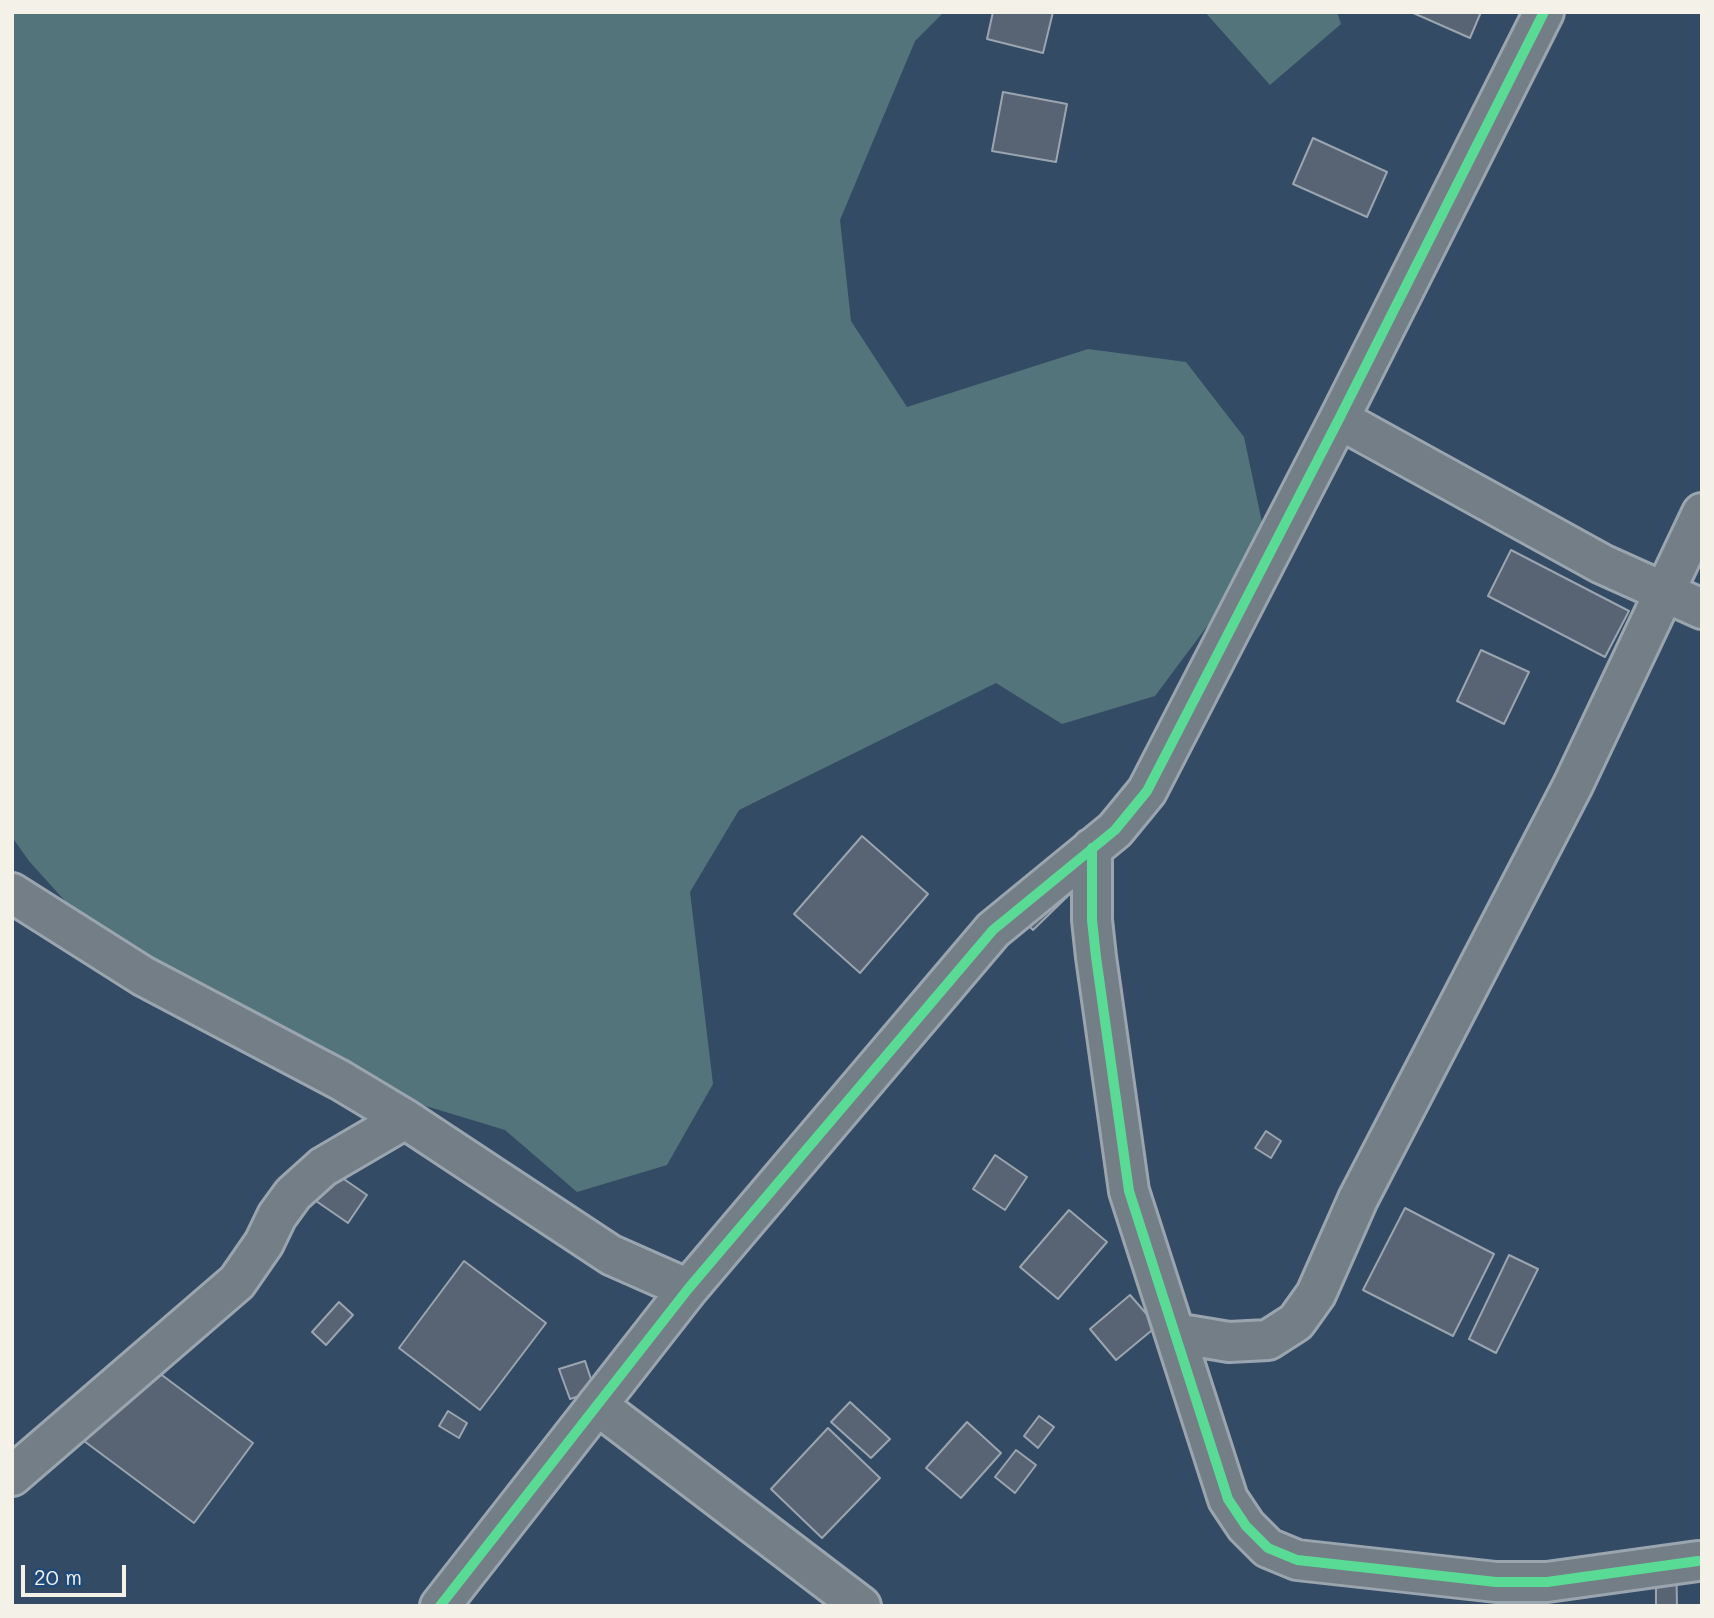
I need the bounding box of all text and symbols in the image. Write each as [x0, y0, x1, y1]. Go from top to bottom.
scale bar [24, 1552, 130, 1596]
text: 20 m [34, 1563, 82, 1590]

